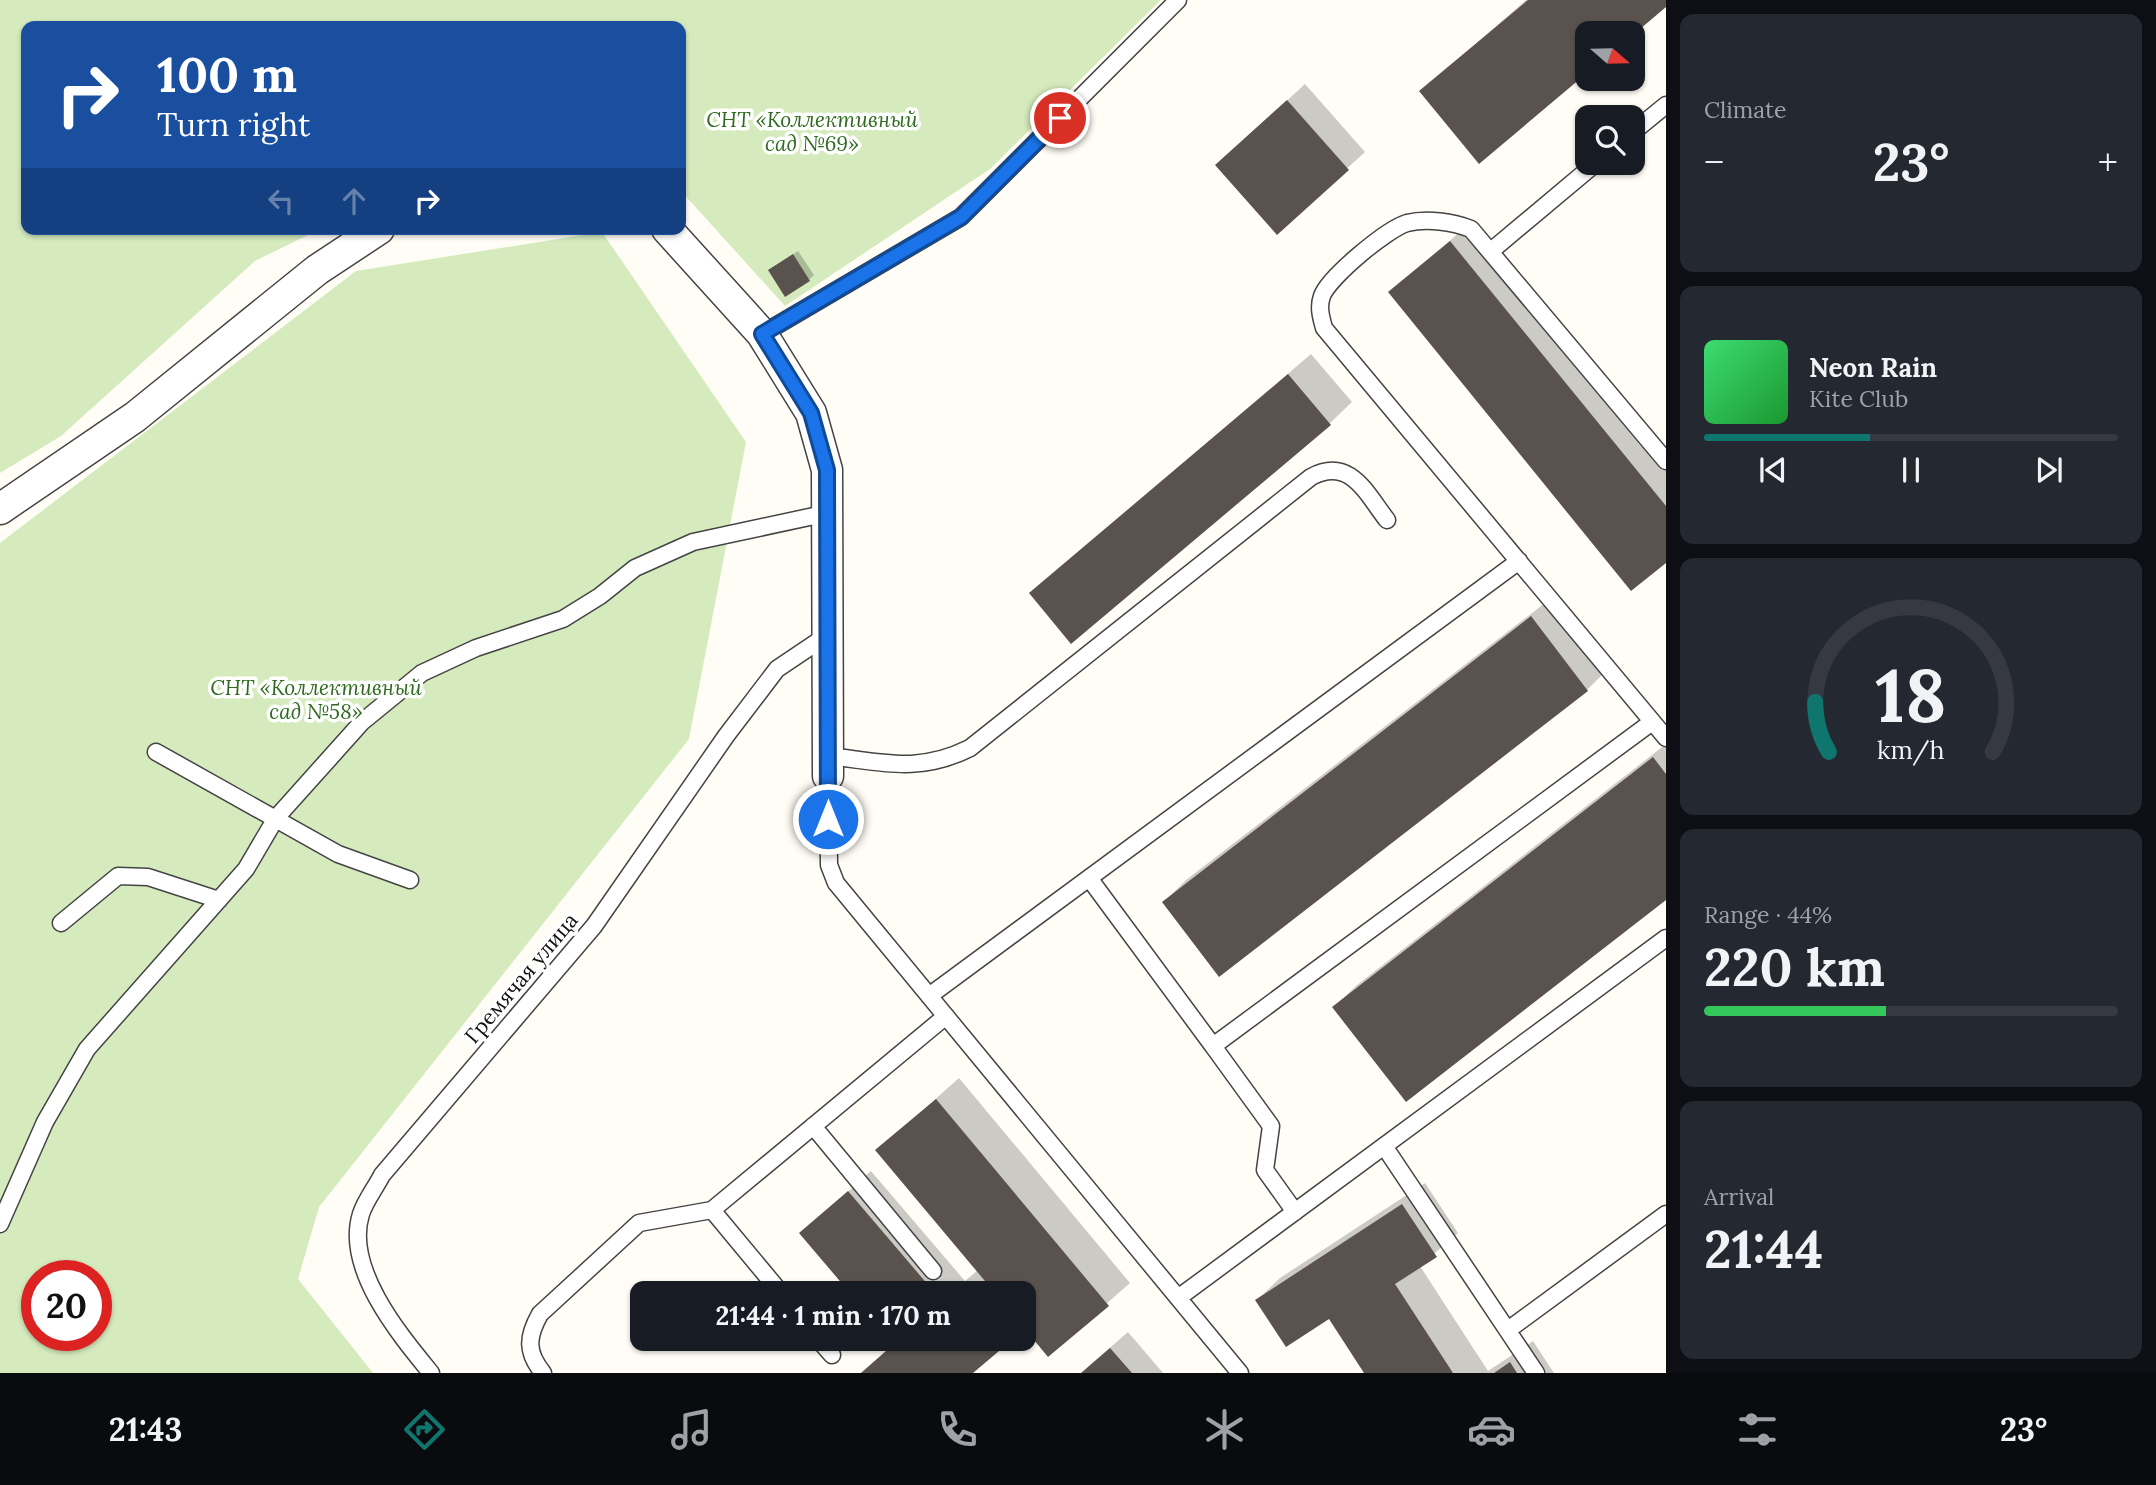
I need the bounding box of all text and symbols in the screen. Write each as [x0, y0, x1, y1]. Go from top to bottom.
north arrow [1575, 21, 1645, 91]
map controls [1575, 21, 1645, 175]
text: 100 m [157, 43, 297, 105]
icon: right [42, 49, 133, 140]
pin [1030, 88, 1090, 148]
text: Climate [1704, 95, 1786, 124]
icon: arrive [1041, 99, 1079, 137]
text: Turn right [157, 104, 310, 145]
button: search [1575, 105, 1645, 175]
park label: СНТ «Коллективный сад №69» [706, 106, 918, 157]
text: 23° [1873, 129, 1949, 195]
text: − [1704, 138, 1724, 186]
text: + [2098, 138, 2118, 186]
icon: left [262, 182, 300, 220]
icon: ahead [335, 182, 373, 220]
icon: right [408, 182, 446, 220]
text: Neon Rain [1809, 351, 1937, 384]
text: Kite Club [1809, 384, 1908, 413]
icon: previous [1754, 451, 1792, 489]
icon: pause [1892, 451, 1930, 489]
icon: next [2030, 451, 2068, 489]
text: 18 [1875, 650, 1947, 743]
park label: СНТ «Коллективный сад №58» [210, 674, 422, 725]
text: km/h [1877, 734, 1945, 766]
position arrow [791, 782, 865, 856]
text: Range · 44% [1704, 900, 1832, 929]
street label: Гремячая улица [459, 907, 584, 1049]
text: 220 km [1704, 934, 1885, 1000]
text: Arrival [1704, 1182, 1774, 1211]
text: 21:44 [1704, 1216, 1823, 1282]
speed limit sign: 20 [21, 1260, 112, 1351]
text: 21:44 · 1 min · 170 m [715, 1299, 951, 1332]
icon: directions [400, 1405, 449, 1454]
icon: music [667, 1405, 716, 1454]
icon: phone [933, 1405, 982, 1454]
icon: climate [1200, 1405, 1249, 1454]
icon: car [1467, 1405, 1516, 1454]
icon: filters [1733, 1405, 1782, 1454]
text: 21:43 [109, 1409, 182, 1450]
text: 23° [2000, 1409, 2047, 1450]

